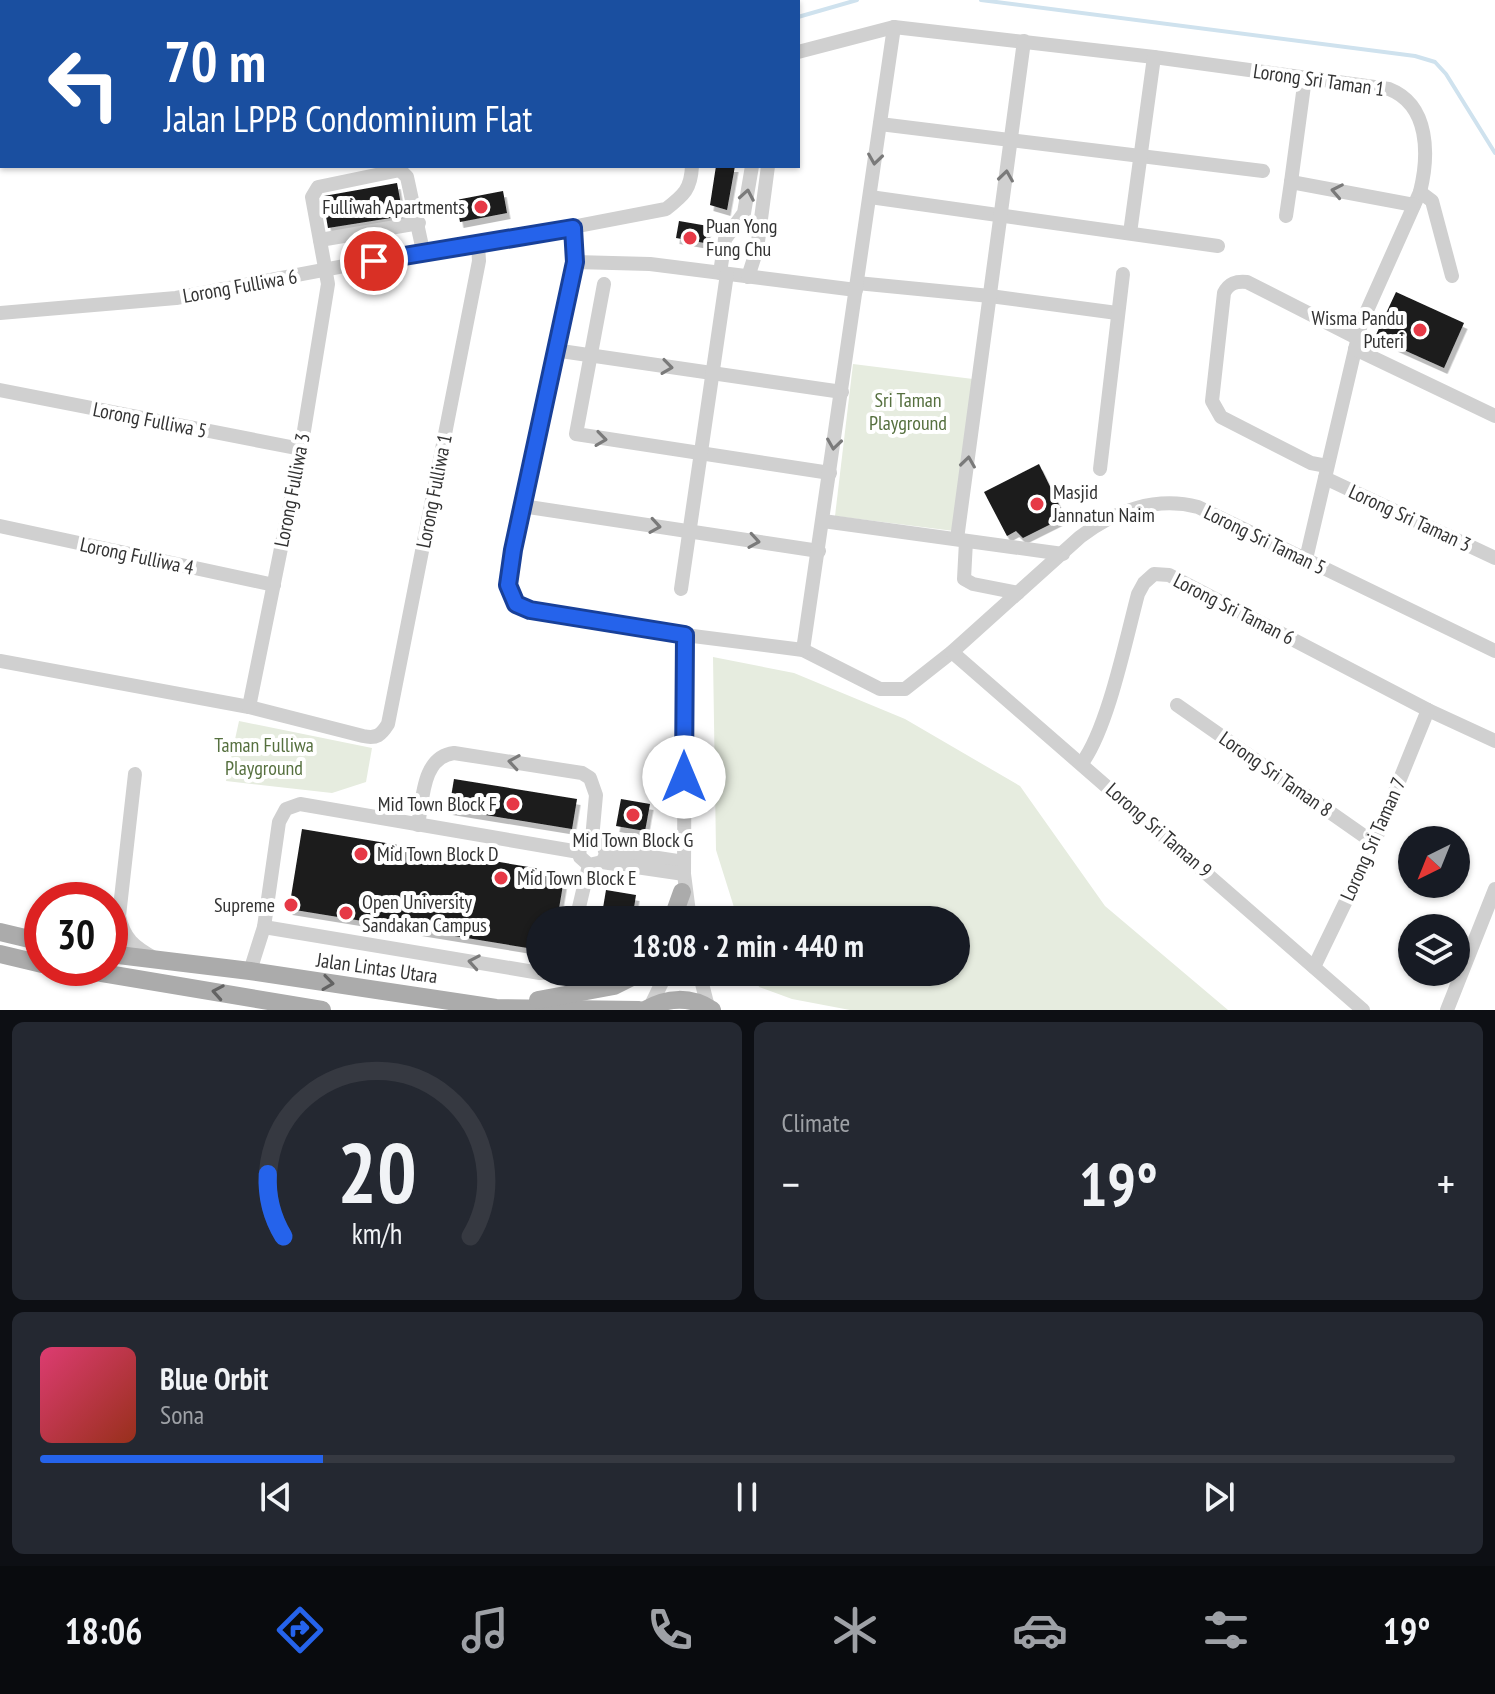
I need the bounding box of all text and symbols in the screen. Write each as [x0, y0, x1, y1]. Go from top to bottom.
text: 70 m [164, 25, 266, 97]
icon: left [32, 32, 136, 136]
street label: Lorong Sri Taman 1 [1252, 58, 1386, 102]
text: Jalan LPPB Condominium Flat [164, 95, 532, 142]
one-way arrow [867, 153, 884, 166]
one-way arrow [997, 170, 1014, 183]
one-way arrow [1331, 183, 1344, 200]
one-way arrow [737, 188, 754, 201]
place label: Fulliwah Apartments [322, 194, 465, 220]
marker: Fulliwah Apartments [472, 198, 490, 216]
place label: Puan Yong Fung Chu [706, 213, 777, 262]
pin [340, 227, 408, 295]
marker: Puan Yong Fung Chu [681, 229, 699, 247]
icon: arrive [352, 239, 396, 283]
street label: Lorong Fulliwa 6 [181, 263, 299, 309]
place label: Wisma Pandu Puteri [1312, 305, 1404, 354]
marker: Wisma Pandu Puteri [1411, 321, 1429, 339]
one-way arrow [660, 358, 674, 375]
park label: Sri Taman Playground [869, 387, 947, 436]
street label: Lorong Fulliwa 5 [91, 396, 209, 444]
one-way arrow [594, 430, 608, 447]
street label: Lorong Fulliwa 3 [268, 431, 316, 549]
street label: Lorong Fulliwa 1 [410, 432, 458, 550]
one-way arrow [826, 438, 843, 451]
one-way arrow [959, 455, 976, 468]
street label: Lorong Sri Taman 3 [1345, 478, 1475, 558]
place label: Masjid Jannatun Naim [1052, 479, 1155, 528]
marker: Masjid Jannatun Naim [1028, 495, 1046, 513]
street label: Lorong Sri Taman 5 [1200, 499, 1330, 581]
one-way arrow [648, 517, 662, 534]
street label: Lorong Fulliwa 4 [78, 531, 196, 581]
one-way arrow [747, 532, 761, 549]
street label: Lorong Sri Taman 6 [1169, 567, 1299, 651]
street label: Lorong Sri Taman 8 [1214, 725, 1338, 823]
park label: Taman Fulliwa Playground [214, 732, 314, 781]
position arrow [642, 735, 726, 819]
one-way arrow [508, 755, 521, 772]
street label: Lorong Sri Taman 7 [1334, 773, 1412, 905]
street label: Lorong Sri Taman 9 [1101, 777, 1217, 883]
place label: Mid Town Block F [378, 791, 497, 817]
marker: Mid Town Block F [504, 795, 522, 813]
marker: Mid Town Block G [624, 806, 642, 824]
north arrow [1398, 826, 1470, 898]
map controls [1398, 826, 1470, 986]
place label: Mid Town Block G [573, 827, 693, 853]
place label: Mid Town Block D [377, 841, 498, 867]
marker: Mid Town Block D [352, 845, 370, 863]
place label: Mid Town Block E [517, 865, 637, 891]
marker: Mid Town Block E [492, 869, 510, 887]
speed limit sign: 30 [24, 882, 128, 986]
place label: Open University Sandakan Campus [362, 889, 487, 938]
place label: Supreme [214, 892, 275, 918]
marker: Supreme [282, 896, 300, 914]
marker: Open University Sandakan Campus [337, 904, 355, 922]
button: layers [1398, 914, 1470, 986]
text: 18:08 · 2 min · 440 m [632, 926, 864, 965]
street label: Jalan Lintas Utara [314, 947, 439, 989]
one-way arrow [467, 955, 481, 972]
one-way arrow [321, 974, 334, 991]
one-way arrow [211, 984, 225, 1001]
text: Climate [782, 1106, 850, 1139]
text: 20 [337, 1118, 417, 1226]
text: 19° [1079, 1145, 1158, 1223]
text: − [782, 1155, 800, 1212]
text: + [1437, 1155, 1455, 1212]
text: km/h [351, 1215, 402, 1252]
text: Blue Orbit [160, 1359, 268, 1398]
text: Sona [160, 1398, 204, 1431]
icon: previous [254, 1475, 298, 1519]
icon: pause [725, 1475, 769, 1519]
icon: next [1197, 1475, 1241, 1519]
icon: directions [272, 1602, 328, 1658]
icon: music [457, 1602, 513, 1658]
icon: phone [642, 1602, 698, 1658]
icon: climate [827, 1602, 883, 1658]
icon: car [1012, 1602, 1068, 1658]
icon: filters [1198, 1602, 1254, 1658]
text: 18:06 [65, 1607, 142, 1654]
text: 19° [1383, 1607, 1430, 1654]

